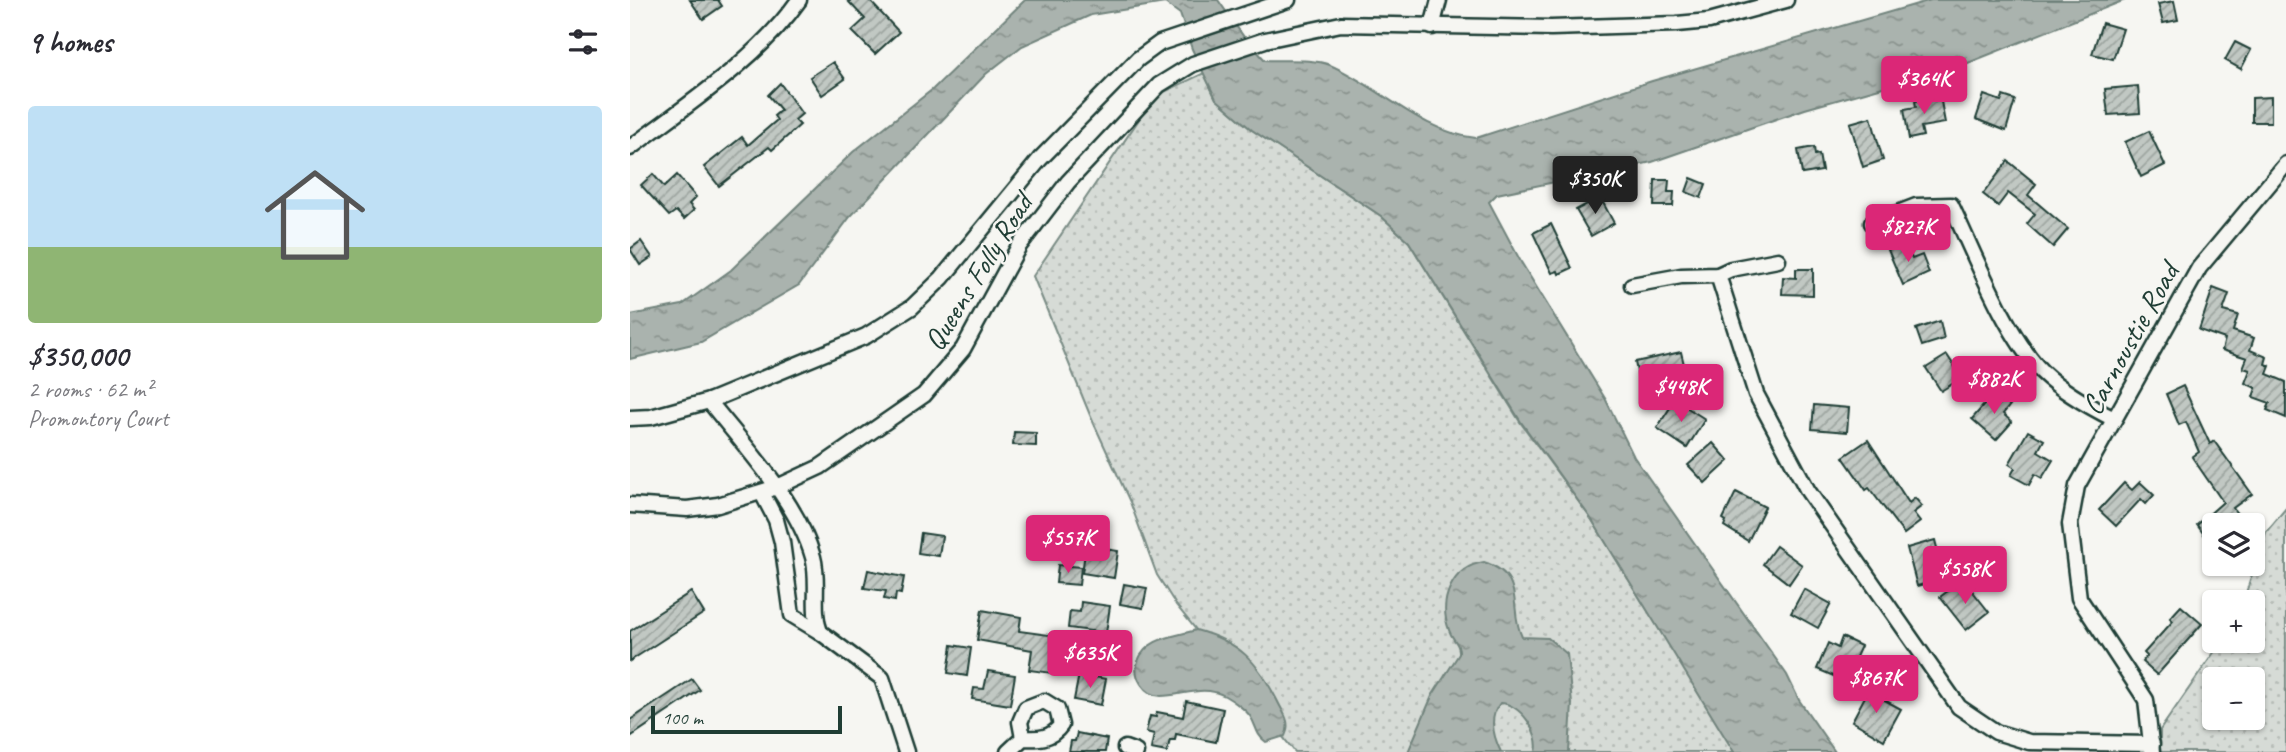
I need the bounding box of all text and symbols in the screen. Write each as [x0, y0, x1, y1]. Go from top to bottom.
text: 9 homes [28, 23, 112, 61]
icon: filters [564, 23, 602, 61]
pin: $364K [1875, 57, 1973, 116]
text: $364K [1897, 64, 1951, 93]
icon: home [252, 152, 378, 278]
pin: $350K [1546, 156, 1644, 216]
text: $350K [1569, 164, 1621, 193]
street label: Queens Folly Road [915, 183, 1043, 357]
pin: $827K [1859, 204, 1957, 264]
text: $827K [1882, 212, 1935, 241]
street label: Carnoustie Road [2073, 253, 2189, 421]
text: $350,000 [28, 337, 128, 375]
pin: $882K [1945, 356, 2043, 416]
pin: $448K [1632, 364, 1730, 424]
text: $882K [1967, 364, 2021, 393]
text: $448K [1654, 372, 1708, 401]
text: 2 rooms · 62 m² [28, 375, 152, 404]
text: Promontory Court [28, 404, 168, 433]
map controls [2202, 513, 2265, 730]
button: layers [2202, 513, 2265, 576]
pin: $557K [1019, 516, 1117, 575]
text: $557K [1042, 523, 1094, 552]
pin: $558K [1916, 546, 2014, 606]
text: $558K [1939, 554, 1991, 583]
button: + [2202, 590, 2265, 653]
pin: $635K [1041, 630, 1139, 690]
text: $635K [1063, 638, 1117, 667]
pin: $867K [1827, 656, 1925, 715]
text: $867K [1849, 663, 1903, 692]
button: − [2202, 667, 2265, 730]
scale bar [651, 703, 842, 735]
text: 100 m [662, 706, 703, 730]

